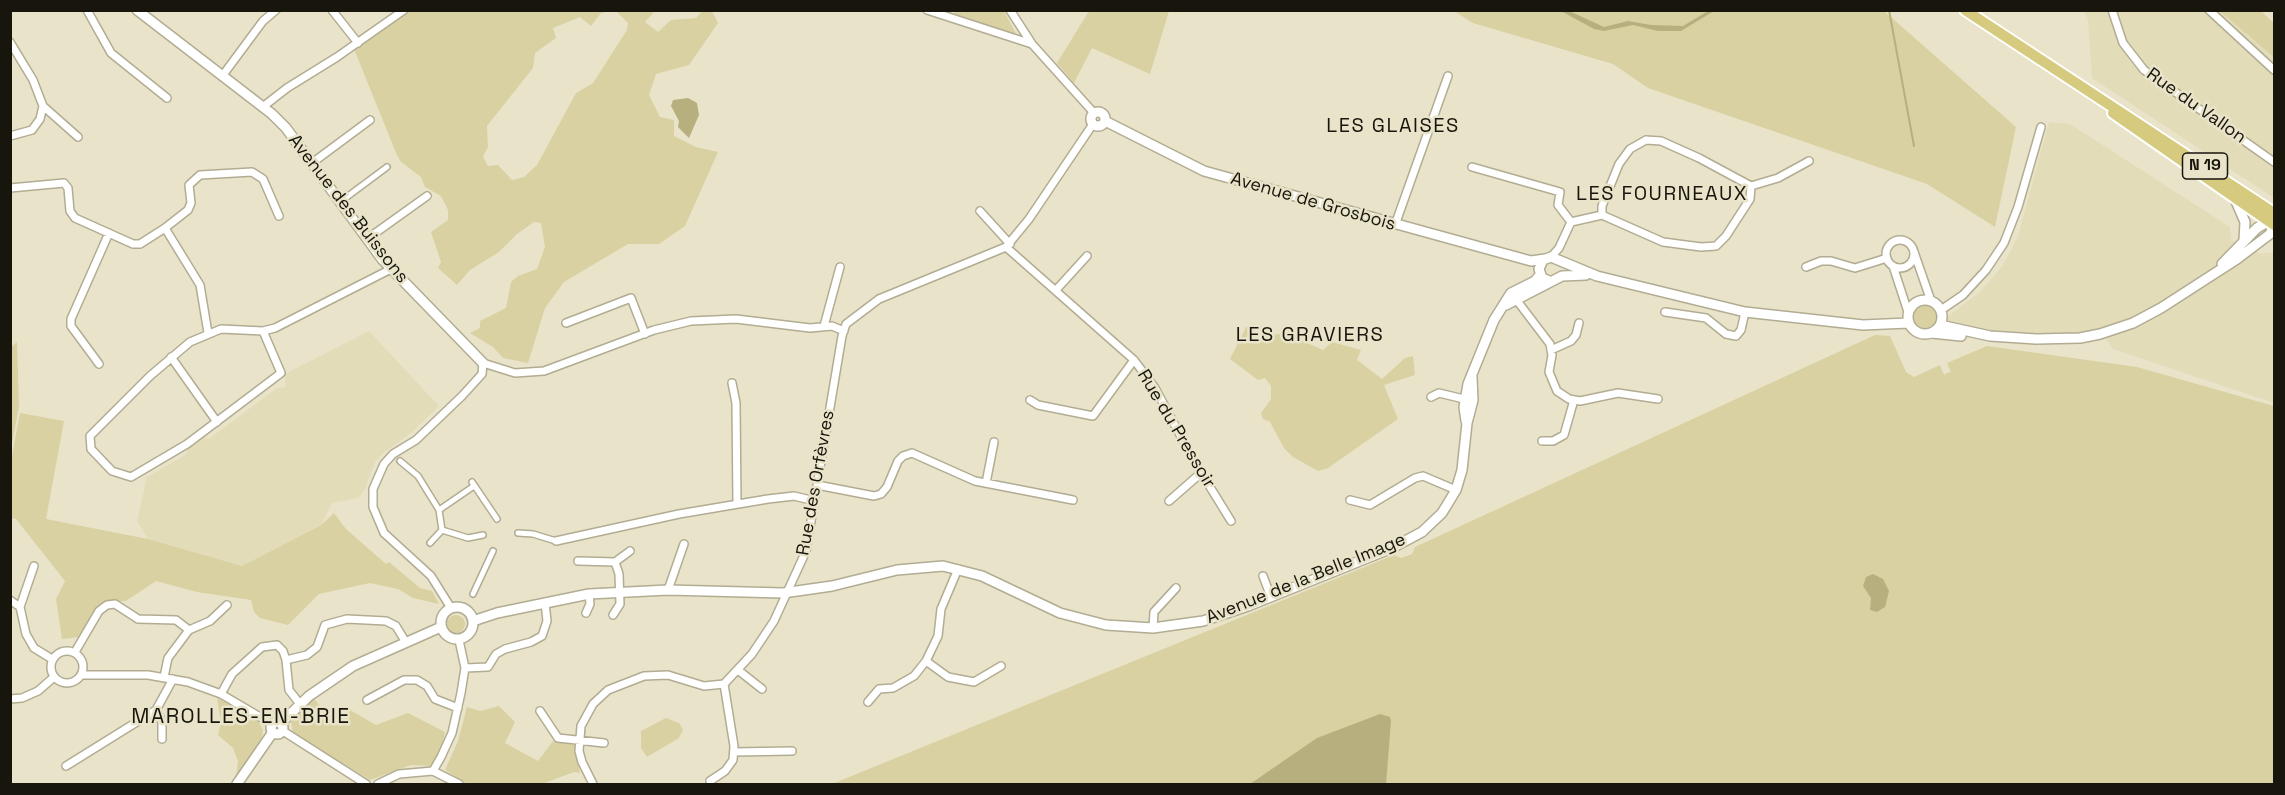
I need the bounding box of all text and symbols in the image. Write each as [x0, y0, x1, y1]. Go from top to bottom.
street label: Rue du Vallon [2142, 64, 2250, 148]
district label: LES GLAISES [1326, 115, 1460, 139]
street label: Avenue des Buissons [283, 130, 413, 288]
road number: N 19 [2182, 153, 2228, 179]
street label: Avenue de Grosbois [1228, 168, 1398, 236]
district label: LES FOURNEAUX [1576, 183, 1748, 207]
district label: LES GRAVIERS [1236, 324, 1384, 348]
street label: Rue du Pressoir [1132, 366, 1220, 492]
street label: Rue des Orfèvres [793, 409, 839, 557]
street label: Avenue de la Belle Image [1203, 529, 1409, 629]
district label: MAROLLES-EN-BRIE [131, 704, 351, 730]

